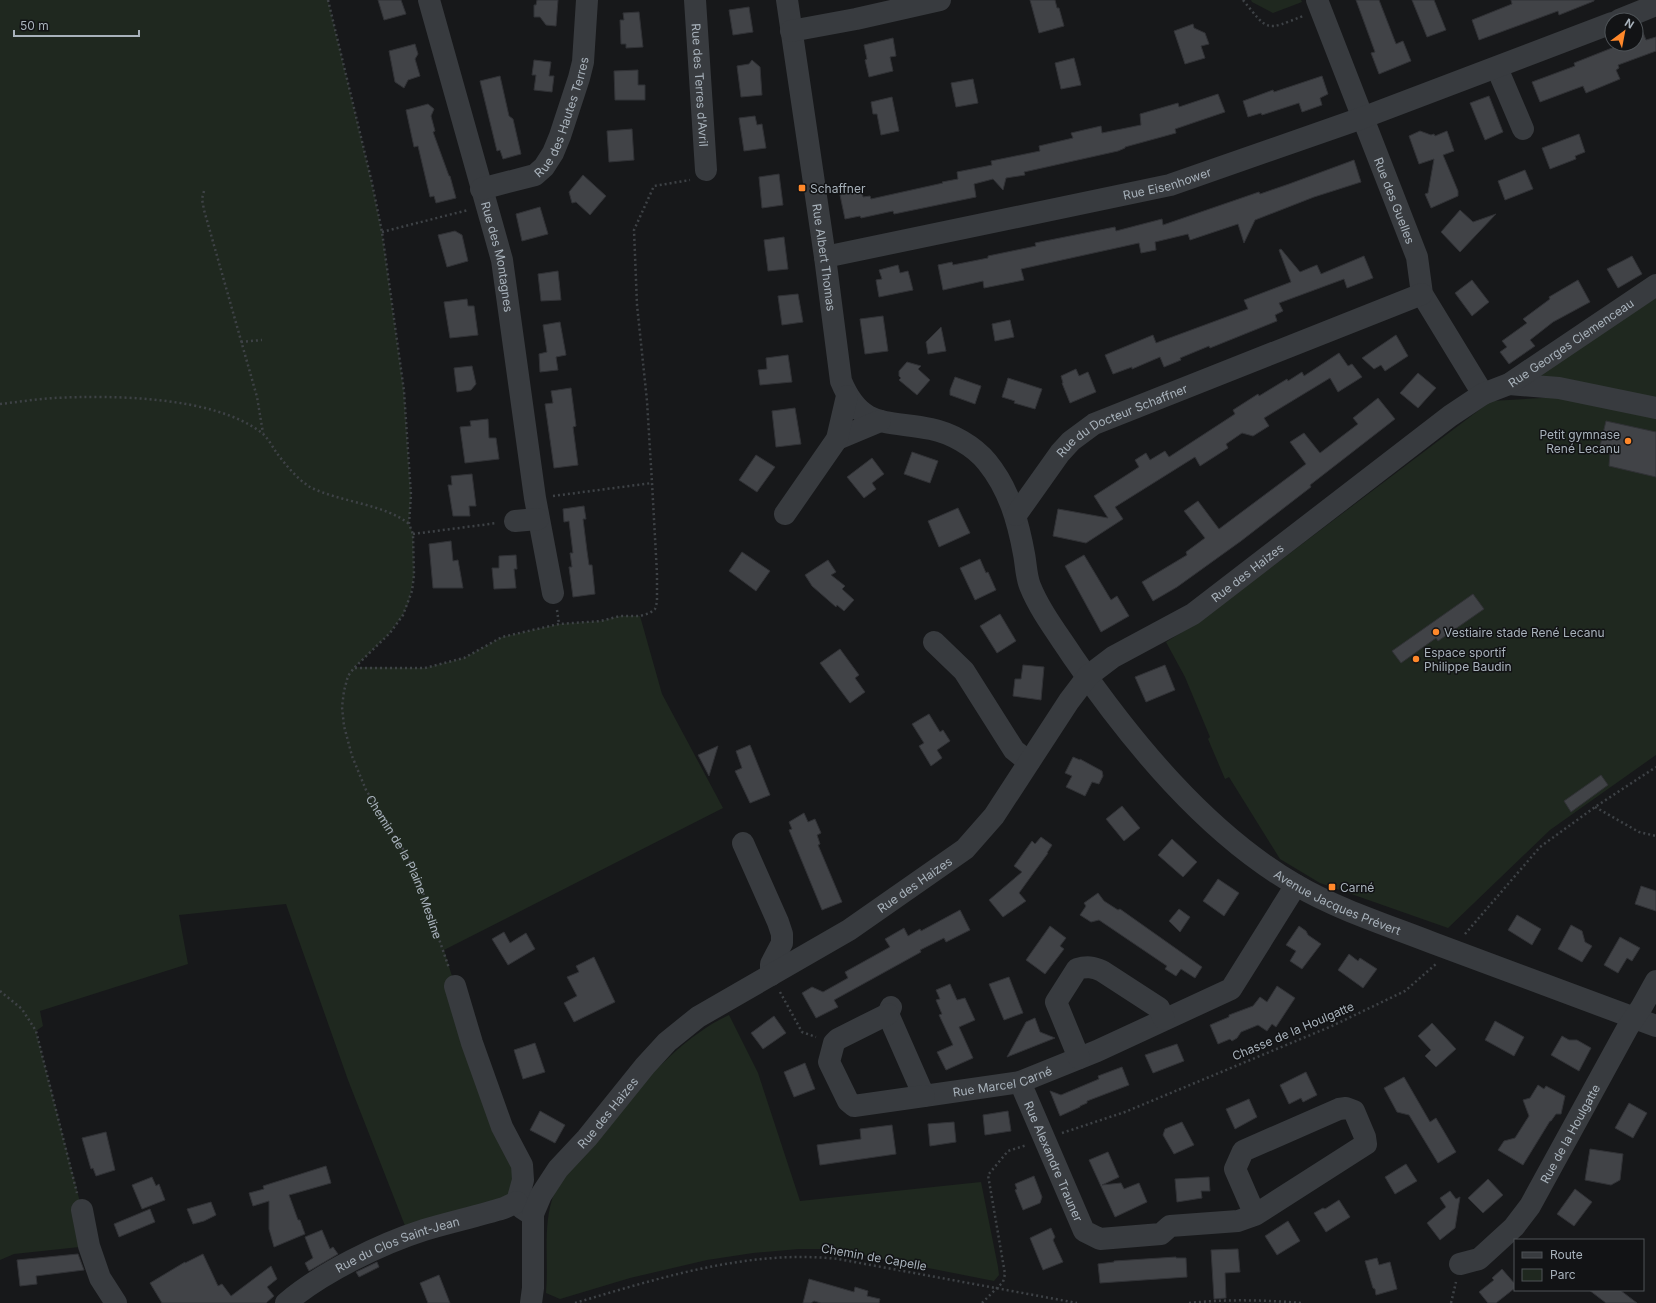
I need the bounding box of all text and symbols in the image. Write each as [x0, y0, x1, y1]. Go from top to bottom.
scale bar [14, 12, 139, 38]
north arrow [1604, 12, 1644, 52]
text: N [1622, 15, 1637, 32]
text: 50 m [20, 18, 49, 33]
street label: Rue des Terres d'Avril [689, 23, 712, 147]
street label: Rue des Hautes Terres [531, 57, 591, 180]
street label: Rue des Guelles [1371, 155, 1419, 246]
street label: Rue Eisenhower [1122, 164, 1214, 202]
place label: Schaffner [810, 181, 866, 196]
marker: Schaffner [797, 183, 807, 193]
street label: Rue des Montagnes [478, 200, 517, 313]
street label: Rue Albert Thomas [810, 202, 839, 312]
street label: Rue Georges Clemenceau [1505, 295, 1636, 390]
street label: Rue du Docteur Schaffner [1053, 380, 1190, 460]
place label: Petit gymnase René Lecanu [1539, 427, 1620, 456]
marker: Petit gymnase René Lecanu [1623, 436, 1633, 446]
street label: Rue des Haizes [1208, 540, 1286, 605]
place label: Vestiaire stade René Lecanu [1444, 625, 1605, 640]
marker: Vestiaire stade René Lecanu [1431, 627, 1441, 637]
place label: Espace sportif Philippe Baudin [1424, 645, 1512, 674]
marker: Espace sportif Philippe Baudin [1411, 654, 1421, 664]
street label: Chemin de la Plaine Mesline [363, 792, 446, 941]
street label: Rue des Haizes [874, 853, 955, 916]
street label: Avenue Jacques Prévert [1271, 866, 1403, 938]
place label: Carné [1340, 880, 1374, 895]
marker: Carné [1327, 882, 1337, 892]
street label: Chasse de la Houlgatte [1230, 998, 1356, 1064]
street label: Rue Marcel Carné [952, 1062, 1054, 1099]
street label: Rue des Haizes [574, 1074, 641, 1151]
street label: Rue de la Houlgatte [1536, 1081, 1603, 1186]
street label: Rue Alexandre Trauner [1021, 1098, 1087, 1224]
street label: Rue du Clos Saint-Jean [332, 1213, 461, 1275]
legend [1514, 1239, 1644, 1291]
street label: Chemin de Capelle [820, 1240, 928, 1274]
text: Route [1550, 1247, 1583, 1262]
text: Parc [1550, 1267, 1576, 1282]

